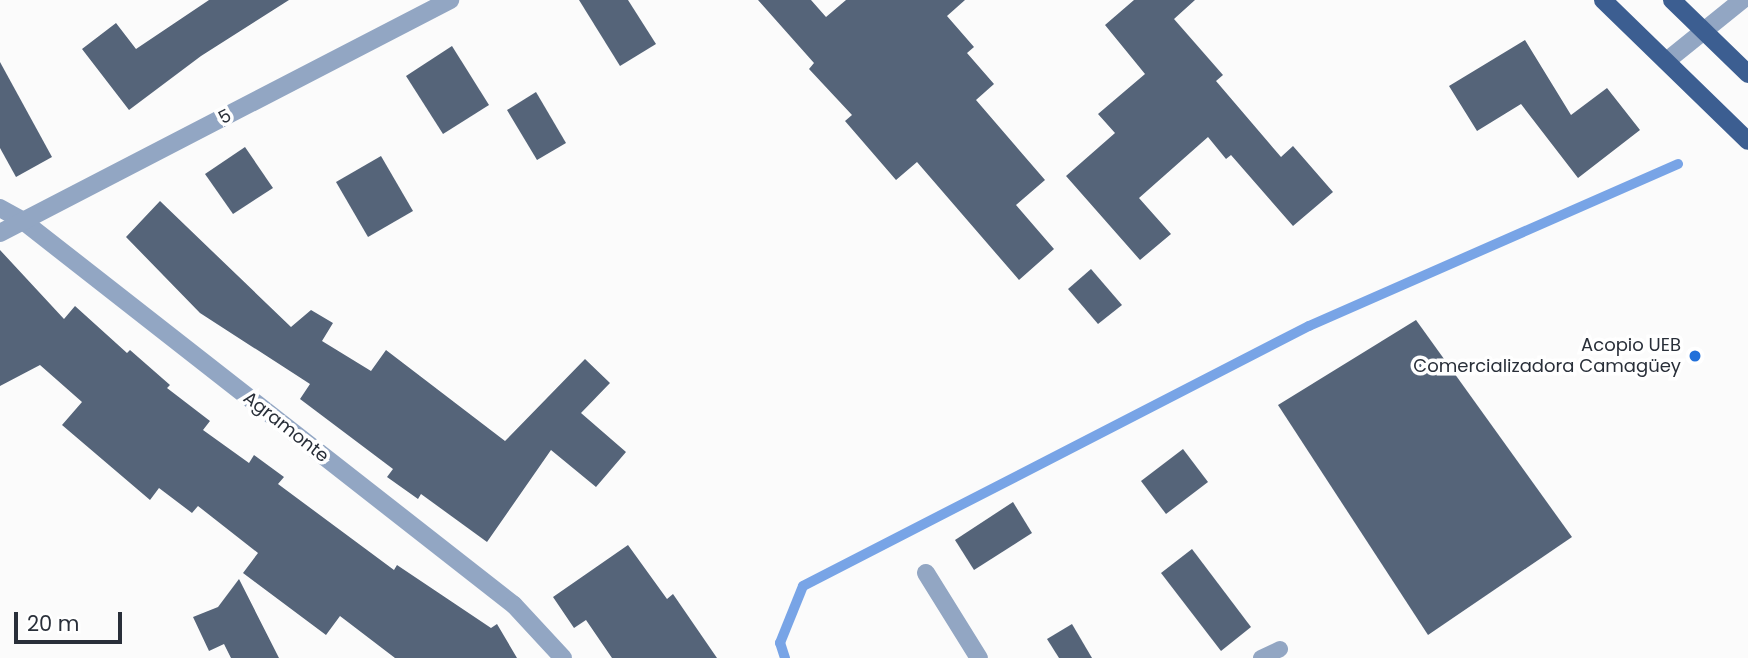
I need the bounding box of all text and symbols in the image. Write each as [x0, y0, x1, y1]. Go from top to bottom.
street label: 5 [215, 105, 235, 129]
place label: Acopio UEB Comercializadora Camagüey [1413, 335, 1681, 378]
marker: Acopio UEB Comercializadora Camagüey [1687, 348, 1703, 364]
street label: Agramonte [239, 387, 333, 467]
scale bar [18, 598, 126, 642]
text: 20 m [27, 609, 80, 638]

